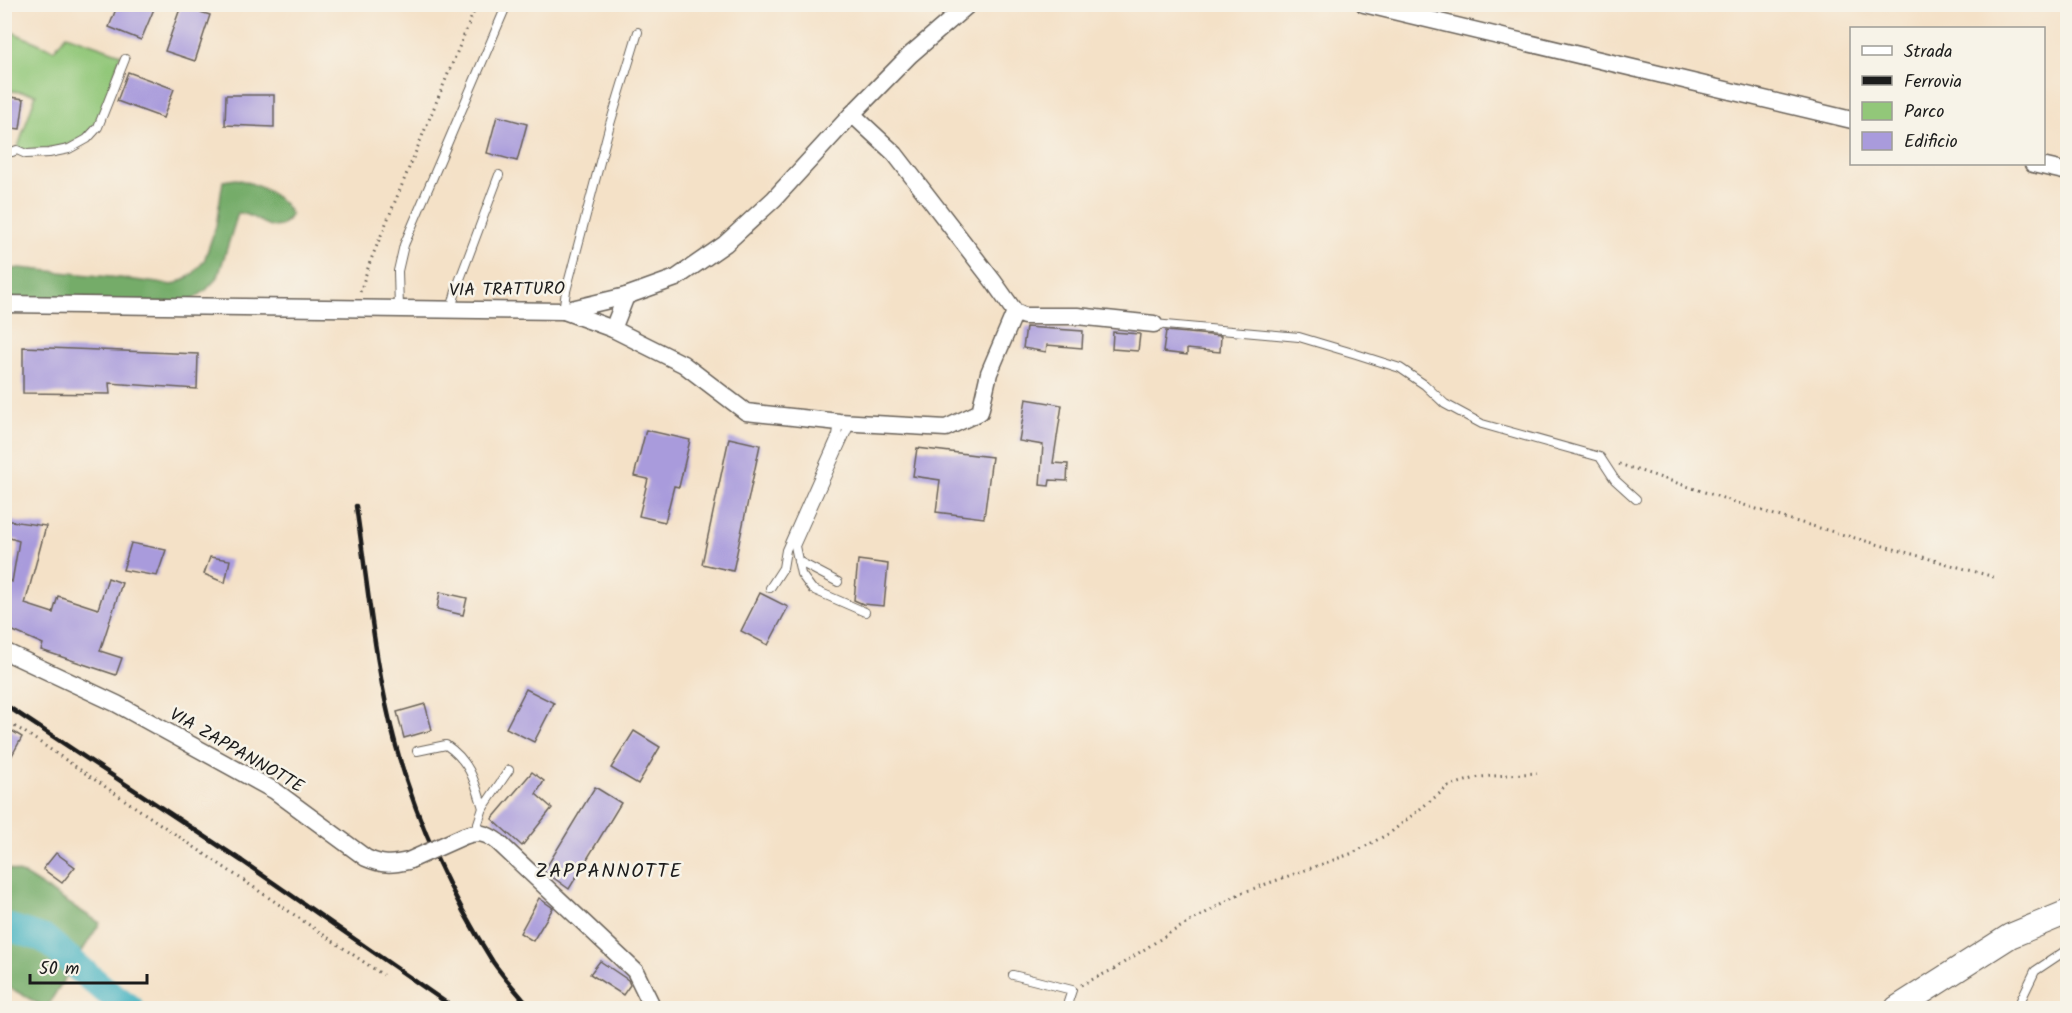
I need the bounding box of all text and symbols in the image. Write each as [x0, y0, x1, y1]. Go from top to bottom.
legend [1850, 27, 2045, 165]
text: Strada [1904, 38, 1952, 67]
text: Ferrovia [1904, 68, 1962, 97]
text: Parco [1904, 98, 1944, 127]
text: Edificio [1904, 128, 1958, 157]
street label: VIA TRATTURO [449, 275, 565, 306]
street label: VIA ZAPPANNOTTE [164, 701, 309, 802]
district label: ZAPPANNOTTE [535, 856, 683, 888]
scale bar [30, 947, 147, 985]
text: 50 m [39, 955, 79, 984]

